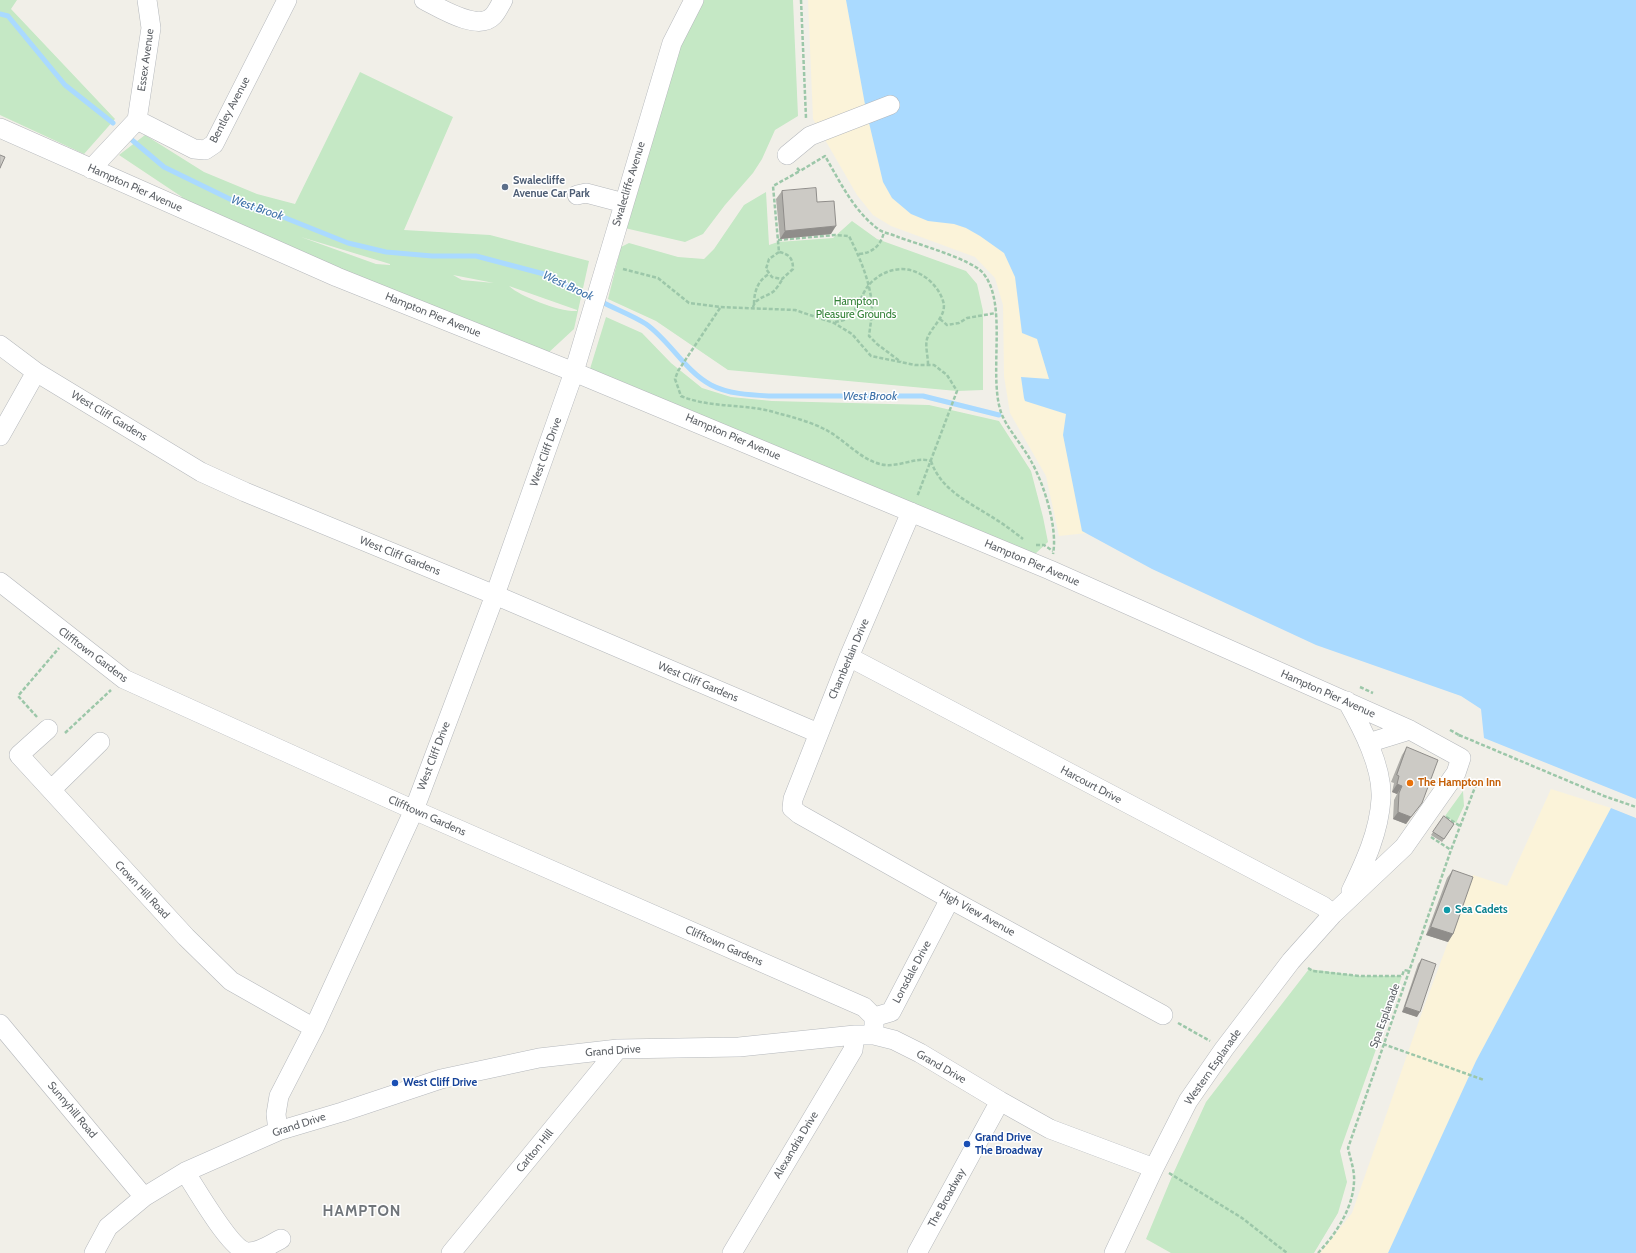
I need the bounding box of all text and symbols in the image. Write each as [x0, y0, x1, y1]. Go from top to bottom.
street label: Essex Avenue [135, 28, 157, 92]
street label: Bentley Avenue [207, 75, 253, 145]
street label: Swalecliffe Avenue [610, 140, 648, 228]
street label: Hampton Pier Avenue [86, 161, 184, 215]
place label: Swalecliffe Avenue Car Park [513, 174, 590, 200]
marker: Swalecliffe Avenue Car Park [500, 182, 510, 192]
water label: West Brook [229, 192, 285, 224]
water label: West Brook [540, 268, 596, 304]
street label: Hampton Pier Avenue [383, 290, 483, 340]
park label: Hampton Pleasure Grounds [816, 295, 896, 321]
street label: West Cliff Gardens [69, 388, 149, 444]
water label: West Brook [843, 389, 897, 403]
street label: Hampton Pier Avenue [683, 411, 783, 463]
street label: West Cliff Drive [527, 416, 565, 488]
street label: West Cliff Gardens [358, 534, 442, 578]
street label: Hampton Pier Avenue [982, 537, 1082, 589]
street label: Chamberlain Drive [826, 617, 872, 701]
street label: Clifftown Gardens [56, 625, 130, 685]
street label: West Cliff Gardens [656, 659, 740, 705]
street label: Hampton Pier Avenue [1279, 667, 1377, 721]
street label: West Cliff Drive [415, 720, 453, 792]
street label: Harcourt Drive [1058, 763, 1124, 807]
place label: The Hampton Inn [1418, 776, 1501, 790]
marker: The Hampton Inn [1405, 778, 1415, 788]
street label: Clifftown Gardens [386, 793, 468, 839]
street label: Crown Hill Road [112, 858, 172, 922]
street label: High View Avenue [937, 887, 1017, 939]
place label: Sea Cadets [1455, 903, 1508, 917]
marker: Sea Cadets [1442, 905, 1452, 915]
street label: Clifftown Gardens [683, 923, 765, 969]
street label: Lonsdale Drive [890, 939, 934, 1005]
street label: Spa Esplanade [1367, 982, 1403, 1050]
street label: Western Esplanade [1182, 1027, 1244, 1107]
street label: Grand Drive [585, 1042, 641, 1060]
street label: Grand Drive [914, 1047, 968, 1087]
place label: West Cliff Drive [403, 1076, 477, 1090]
marker: West Cliff Drive [390, 1078, 400, 1088]
street label: Sunnyhill Road [45, 1079, 99, 1141]
street label: Alexandria Drive [771, 1109, 821, 1181]
street label: Grand Drive [271, 1110, 327, 1140]
street label: Carlton Hill [514, 1127, 556, 1175]
place label: Grand Drive The Broadway [975, 1131, 1043, 1157]
marker: Grand Drive The Broadway [962, 1139, 972, 1149]
street label: The Broadway [925, 1166, 969, 1230]
district label: HAMPTON [323, 1203, 401, 1221]

